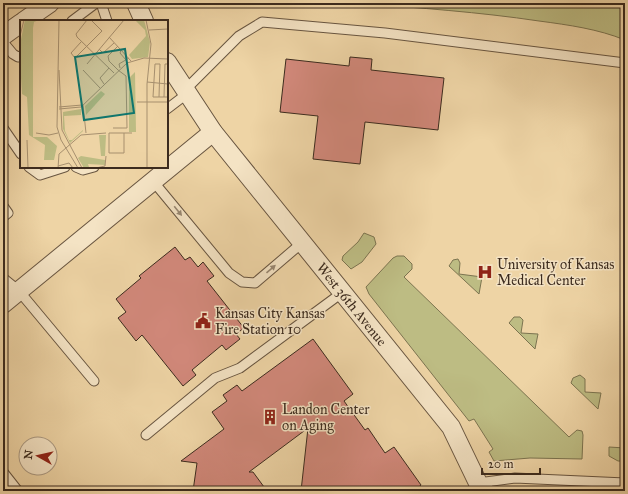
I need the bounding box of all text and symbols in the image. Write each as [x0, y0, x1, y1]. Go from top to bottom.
inset map [20, 20, 168, 168]
one-way arrow [174, 206, 182, 217]
place label: University of Kansas Medical Center [497, 256, 614, 289]
street label: West 36th Avenue [313, 259, 390, 350]
hospital icon: University of Kansas Medical Center [476, 263, 494, 281]
one-way arrow [266, 265, 276, 274]
place label: Kansas City Kansas Fire Station 10 [215, 305, 325, 338]
public building icon: Kansas City Kansas Fire Station 10 [194, 312, 212, 330]
place label: Landon Center on Aging [282, 401, 370, 434]
building icon: Landon Center on Aging [261, 408, 279, 426]
north arrow [18, 436, 58, 476]
text: N [22, 448, 36, 460]
scale bar [482, 450, 540, 476]
text: 20 m [488, 457, 514, 471]

